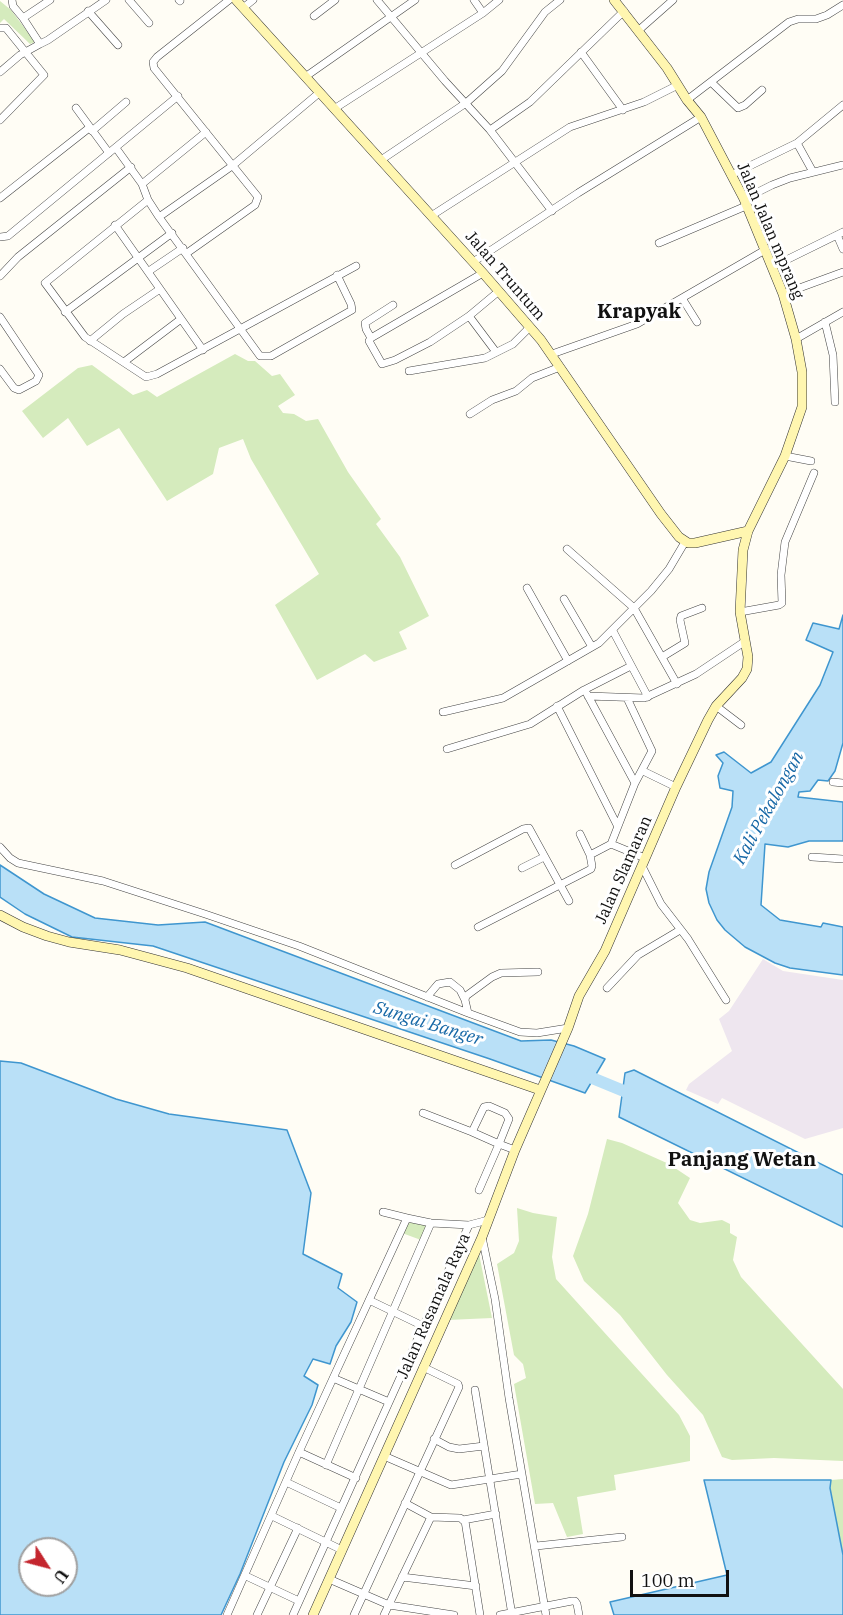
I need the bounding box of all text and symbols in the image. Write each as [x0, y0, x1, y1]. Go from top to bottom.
street label: Jalan Jalan mprang [733, 160, 807, 302]
street label: Jalan Truntum [461, 227, 549, 325]
district label: Krapyak [597, 300, 681, 324]
water label: Kali Pekalongan [729, 748, 809, 868]
street label: Jalan Slamaran [592, 813, 656, 927]
water label: Sungai Banger [371, 997, 485, 1051]
district label: Panjang Wetan [668, 1148, 816, 1172]
street label: Jalan Rasamala Raya [393, 1230, 475, 1382]
north arrow [18, 1537, 78, 1597]
scale bar [633, 1558, 732, 1596]
text: U [49, 1566, 73, 1587]
text: 100 m [641, 1569, 695, 1592]

